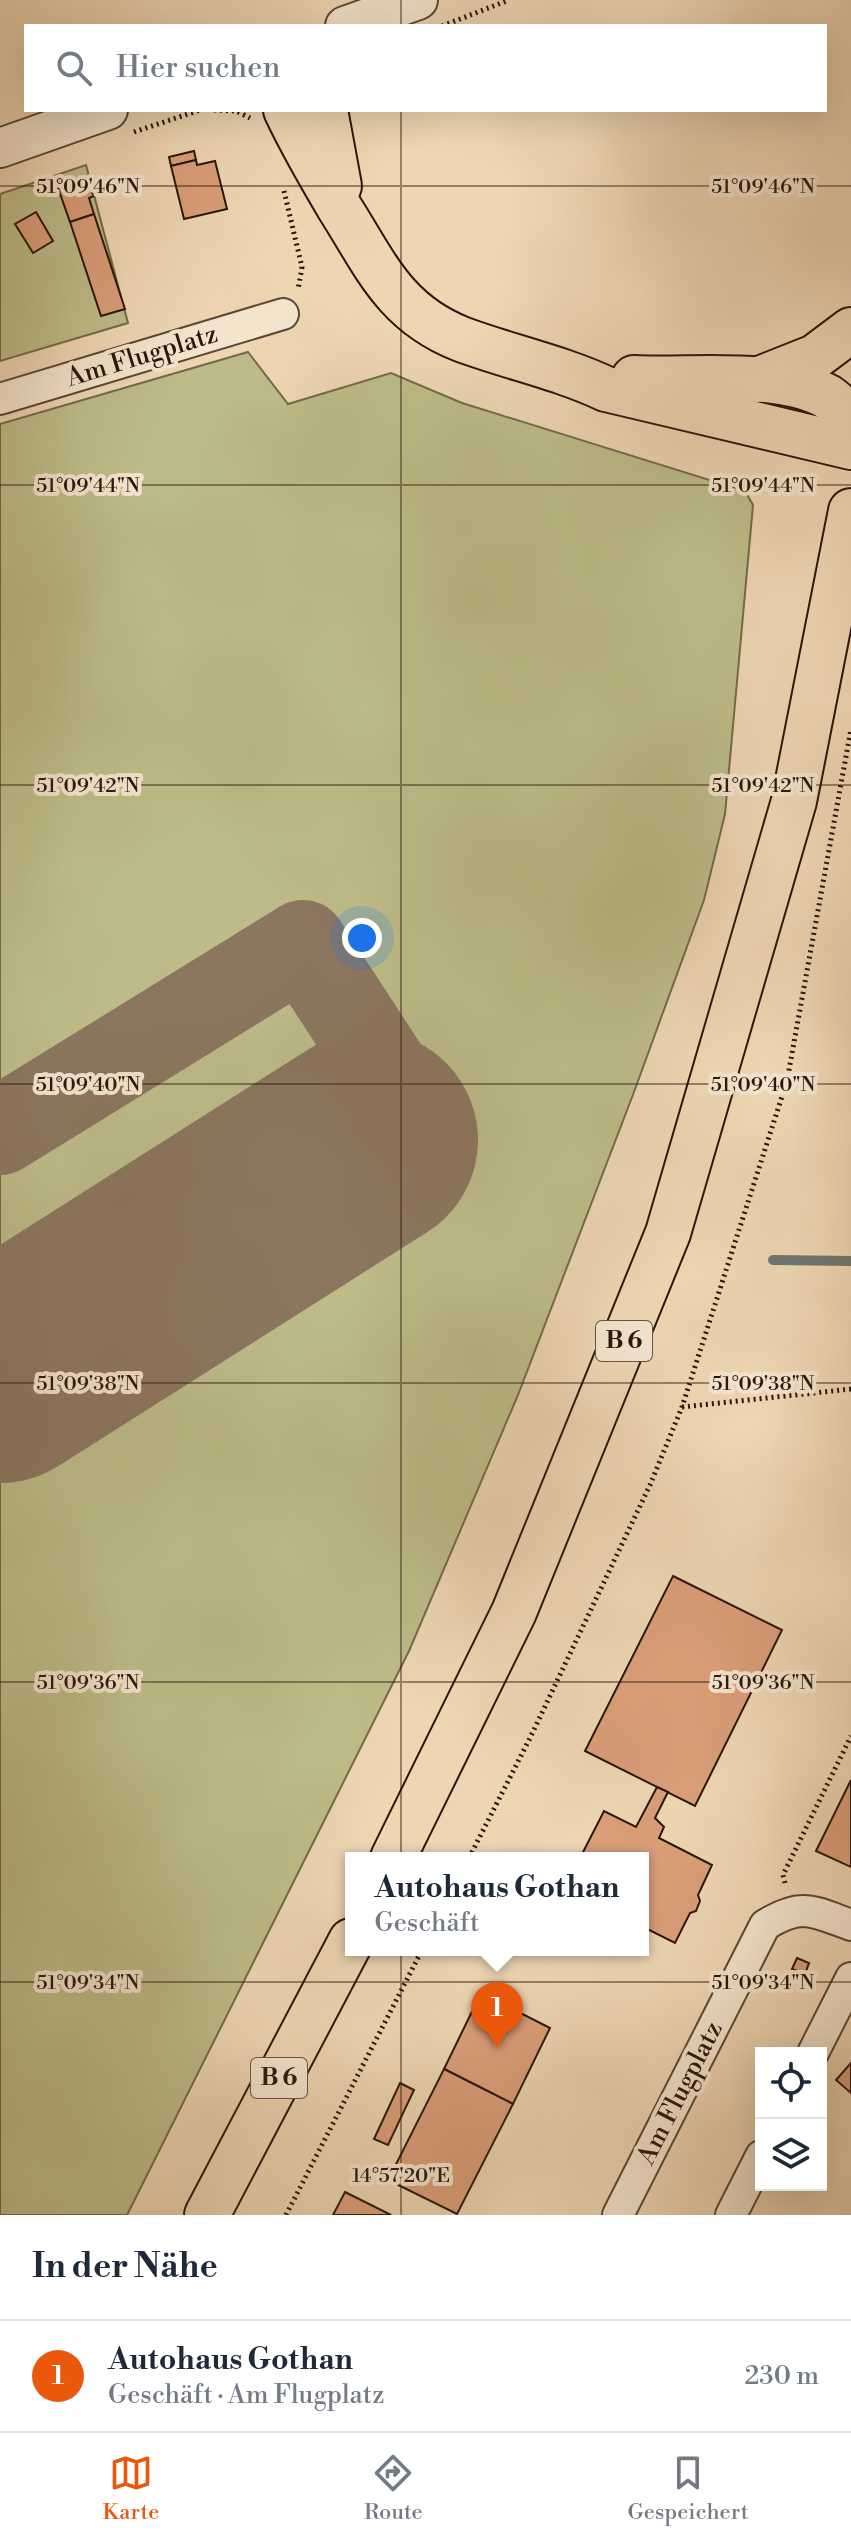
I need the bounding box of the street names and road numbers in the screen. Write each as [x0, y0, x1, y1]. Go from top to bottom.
street label: Am Flugplatz [61, 318, 222, 394]
road number: B 6 [596, 1321, 652, 1361]
street label: Am Flugplatz [630, 2016, 730, 2171]
road number: B 6 [251, 2058, 307, 2098]

